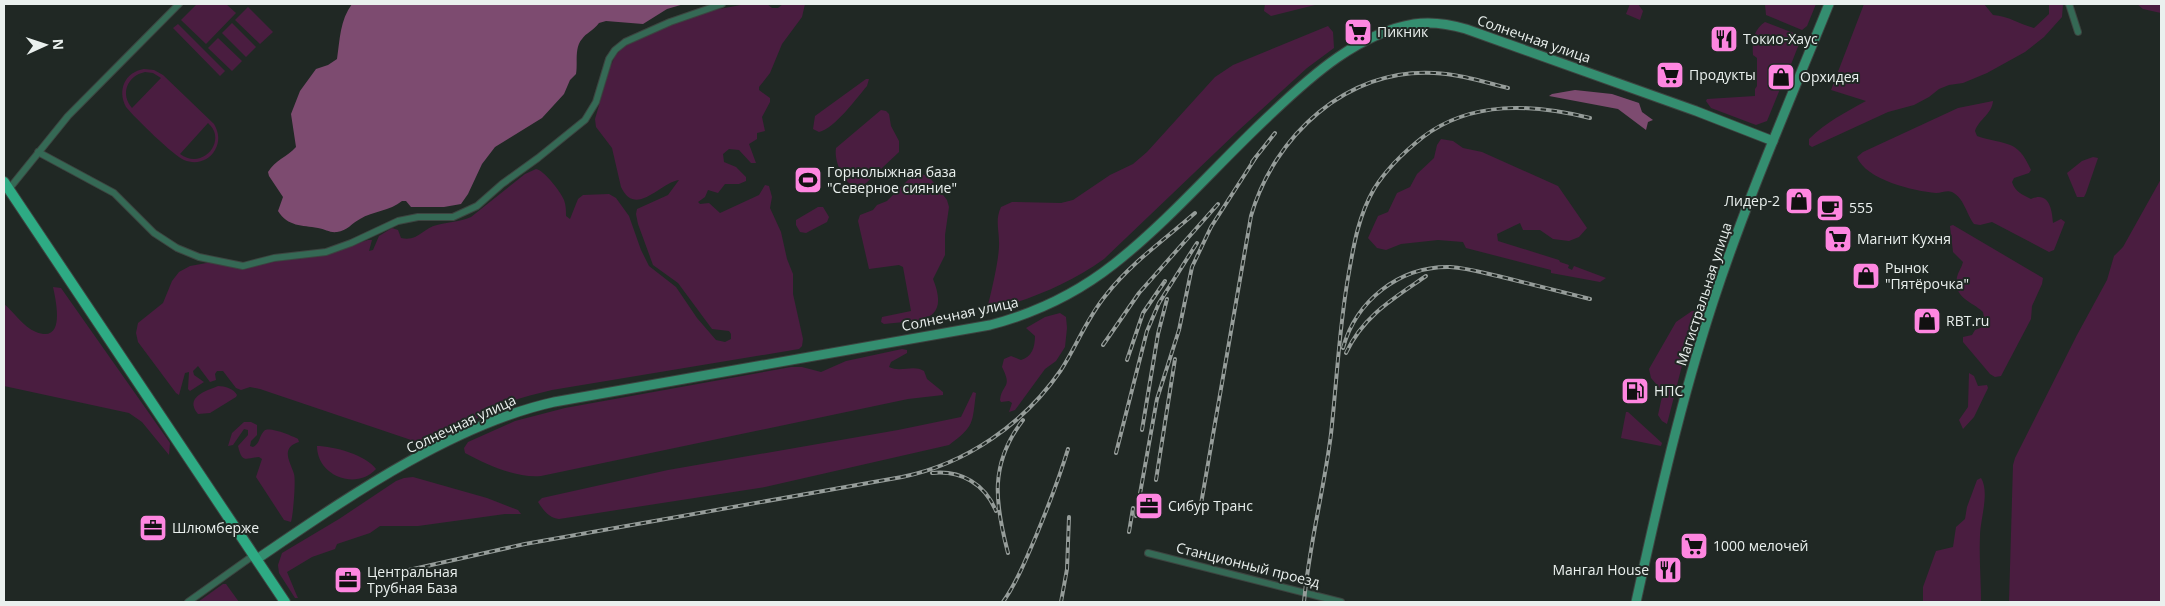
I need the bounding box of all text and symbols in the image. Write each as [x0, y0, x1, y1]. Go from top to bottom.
street label: Солнечная улица [1475, 10, 1593, 67]
supermarket icon: Пикник [1343, 17, 1373, 47]
north arrow [20, 20, 70, 70]
place label: Пикник [1377, 22, 1429, 41]
restaurant icon: Токио-Хаус [1709, 24, 1739, 54]
place label: Токио-Хаус [1743, 29, 1818, 48]
text: N [49, 38, 68, 50]
supermarket icon: Продукты [1655, 60, 1685, 90]
shop icon: Орхидея [1766, 62, 1796, 92]
place label: Продукты [1689, 65, 1756, 84]
place label: Орхидея [1800, 67, 1859, 86]
place label: Горнолыжная база "Северное сияние" [827, 162, 957, 197]
sports icon: Горнолыжная база "Северное сияние" [793, 165, 823, 195]
shop icon: Лидер-2 [1784, 186, 1814, 216]
place label: Лидер-2 [1724, 191, 1780, 210]
cafe icon: 555 [1815, 193, 1845, 223]
place label: 555 [1849, 198, 1873, 217]
street label: Магистральная улица [1671, 220, 1736, 368]
supermarket icon: Магнит Кухня [1823, 224, 1853, 254]
place label: Магнит Кухня [1857, 229, 1951, 248]
place label: Рынок "Пятёрочка" [1885, 258, 1969, 293]
shop icon: Рынок "Пятёрочка" [1851, 261, 1881, 291]
street label: Солнечная улица [900, 292, 1020, 335]
shop icon: RBT.ru [1912, 306, 1942, 336]
place label: RBT.ru [1946, 311, 1989, 330]
fuel station icon: НПС [1620, 376, 1650, 406]
place label: НПС [1654, 381, 1684, 400]
street label: Солнечная улица [403, 390, 519, 457]
office icon: Сибур Транс [1134, 491, 1164, 521]
place label: Сибур Транс [1168, 496, 1253, 515]
office icon: Шлюмберже [138, 513, 168, 543]
place label: Шлюмберже [172, 518, 259, 537]
supermarket icon: 1000 мелочей [1679, 531, 1709, 561]
place label: 1000 мелочей [1713, 536, 1808, 555]
street label: Станционный проезд [1174, 537, 1322, 592]
restaurant icon: Мангал House [1653, 555, 1683, 585]
place label: Мангал House [1552, 560, 1649, 579]
place label: Центральная Трубная База [367, 562, 458, 597]
office icon: Центральная Трубная База [333, 565, 363, 595]

